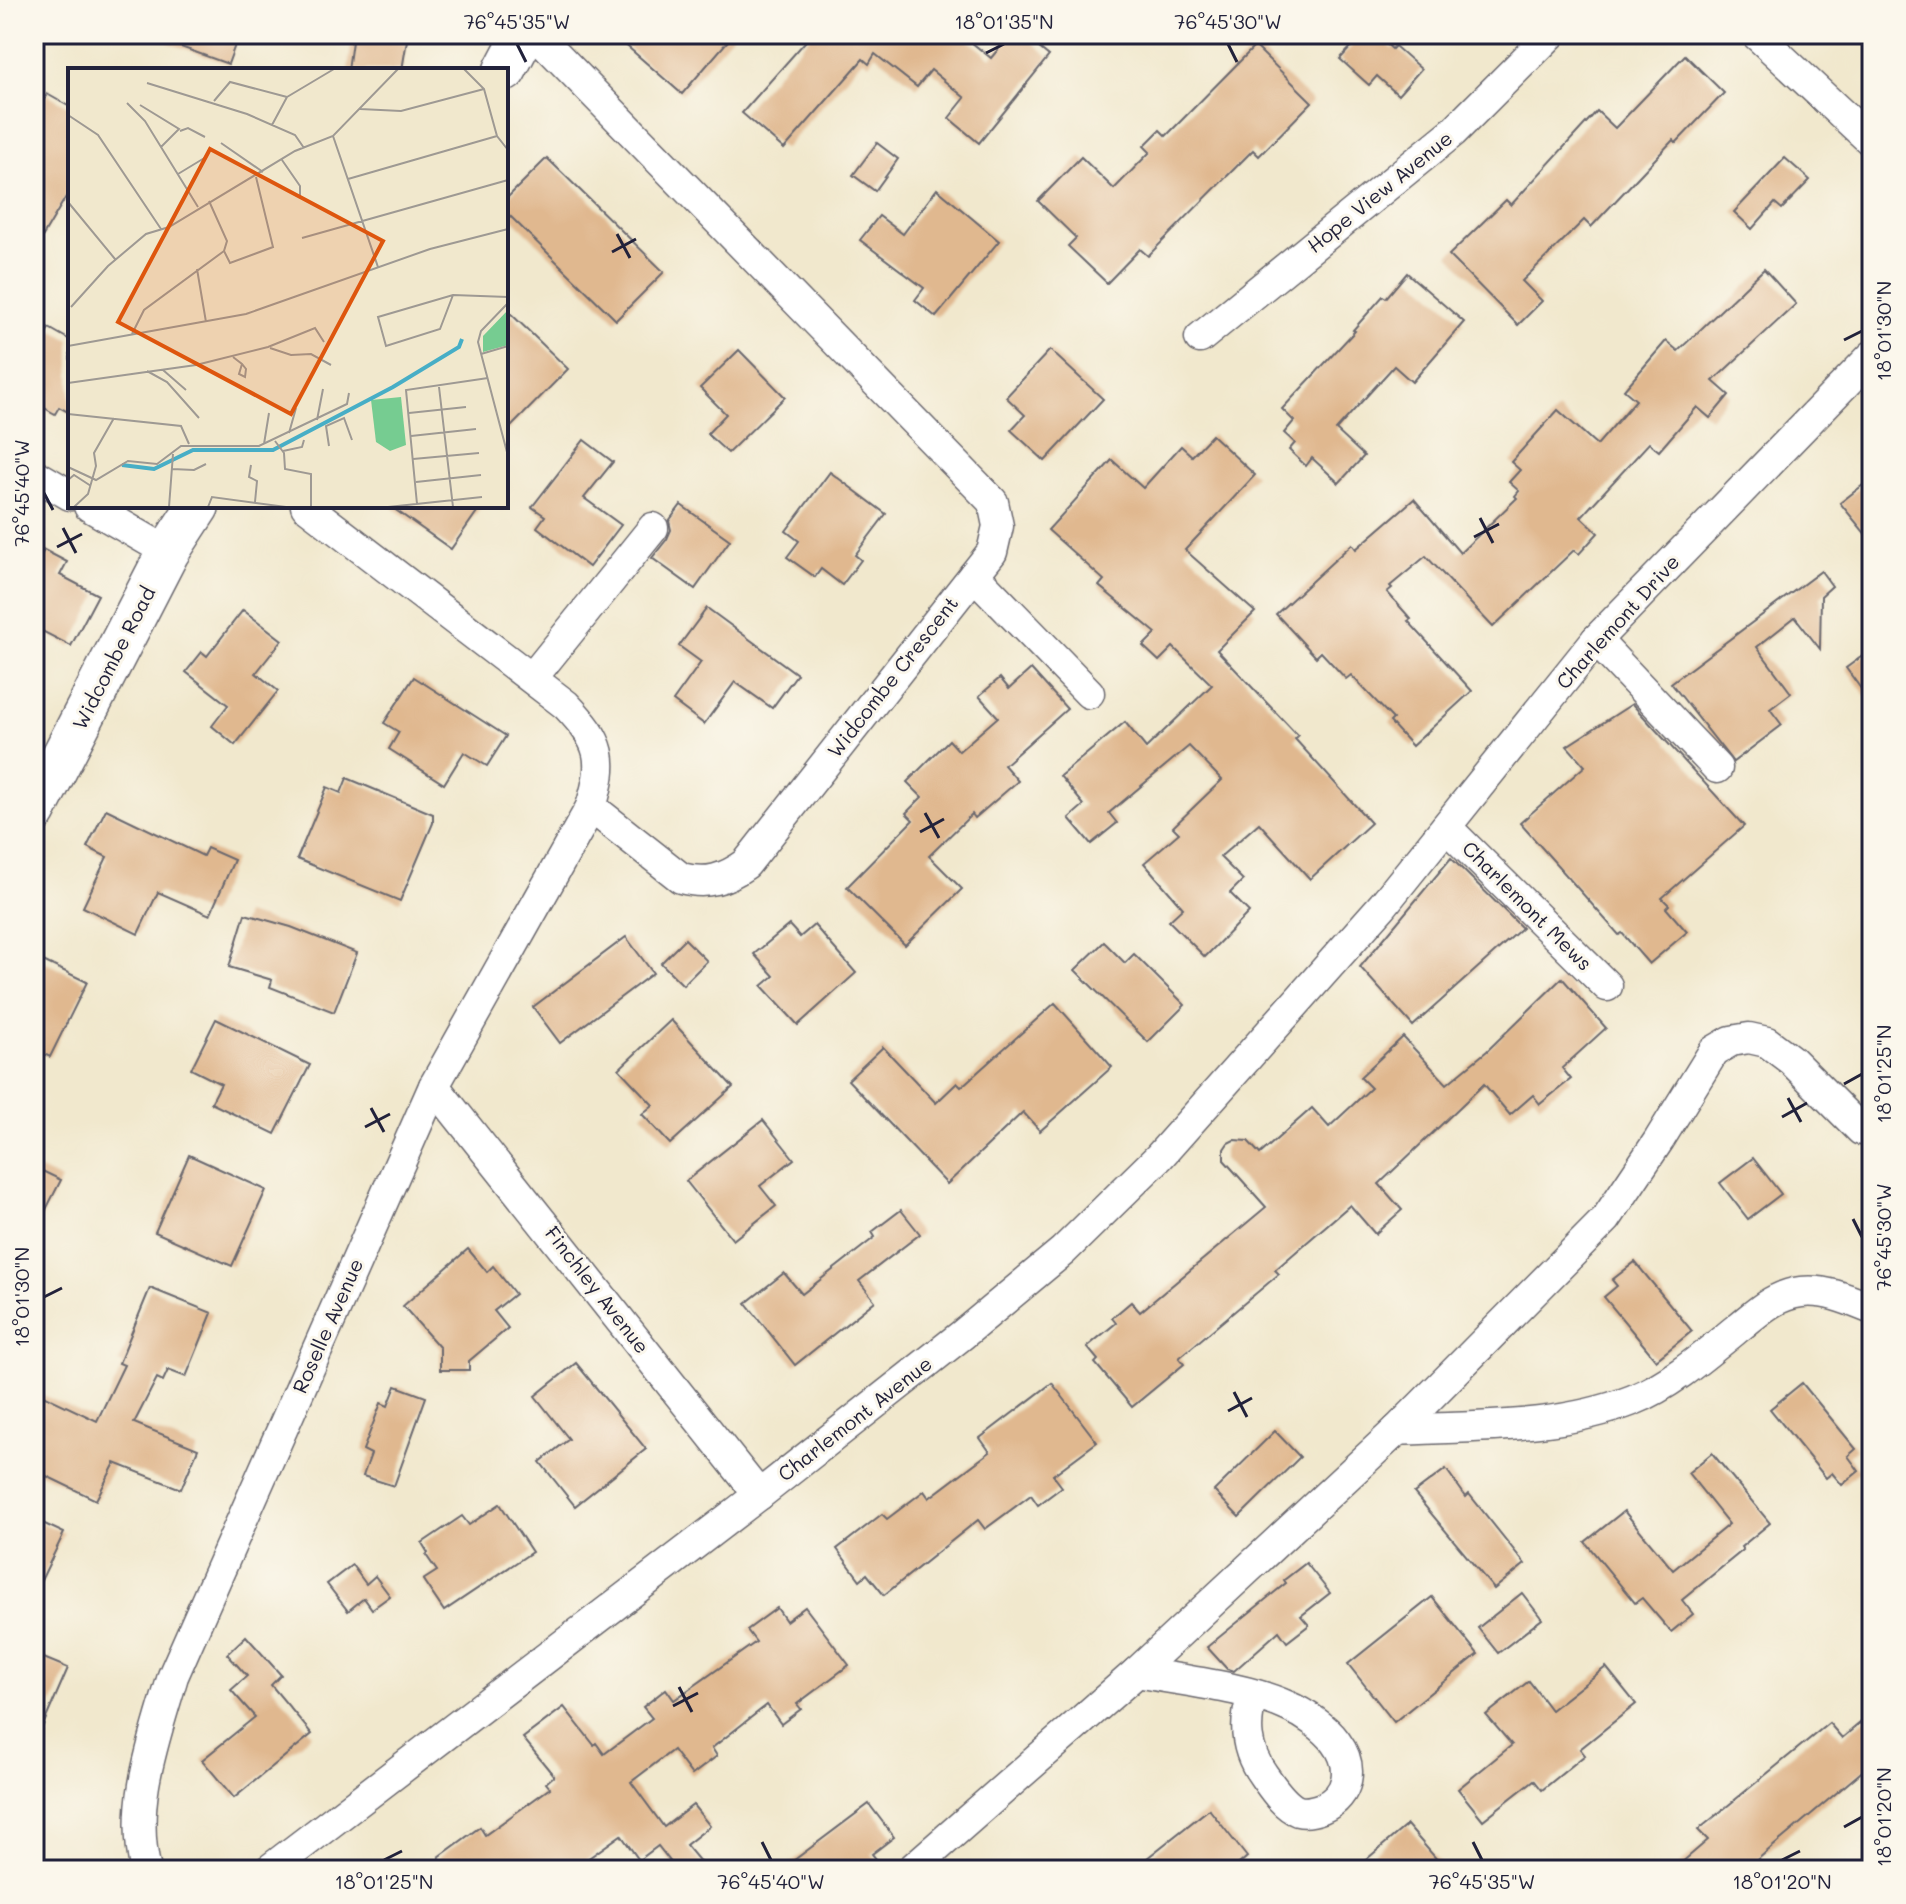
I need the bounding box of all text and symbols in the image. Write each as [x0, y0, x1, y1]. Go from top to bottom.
text: 76°45'35"W [464, 8, 570, 34]
text: 18°01'35"N [954, 8, 1054, 34]
text: 76°45'30"W [1174, 8, 1282, 34]
inset map [68, 68, 508, 508]
street label: Hope View Avenue [1301, 125, 1457, 258]
text: 18°01'30"N [1870, 281, 1896, 381]
text: 76°45'40"W [8, 439, 34, 547]
street label: Charlemont Drive [1550, 549, 1685, 694]
street label: Widcombe Road [66, 582, 160, 734]
street label: Widcombe Crescent [821, 590, 963, 762]
street label: Charlemont Mews [1457, 835, 1598, 976]
text: 18°01'25"N [1870, 1024, 1896, 1124]
text: 76°45'30"W [1870, 1183, 1896, 1291]
street label: Finchley Avenue [540, 1220, 656, 1358]
text: 18°01'30"N [8, 1247, 34, 1347]
street label: Roselle Avenue [286, 1254, 368, 1397]
street label: Charlemont Avenue [772, 1350, 937, 1487]
text: 18°01'20"N [1870, 1767, 1896, 1867]
text: 18°01'25"N [334, 1868, 434, 1894]
text: 76°45'40"W [717, 1868, 825, 1894]
text: 76°45'35"W [1429, 1868, 1535, 1894]
text: 18°01'20"N [1732, 1868, 1832, 1894]

